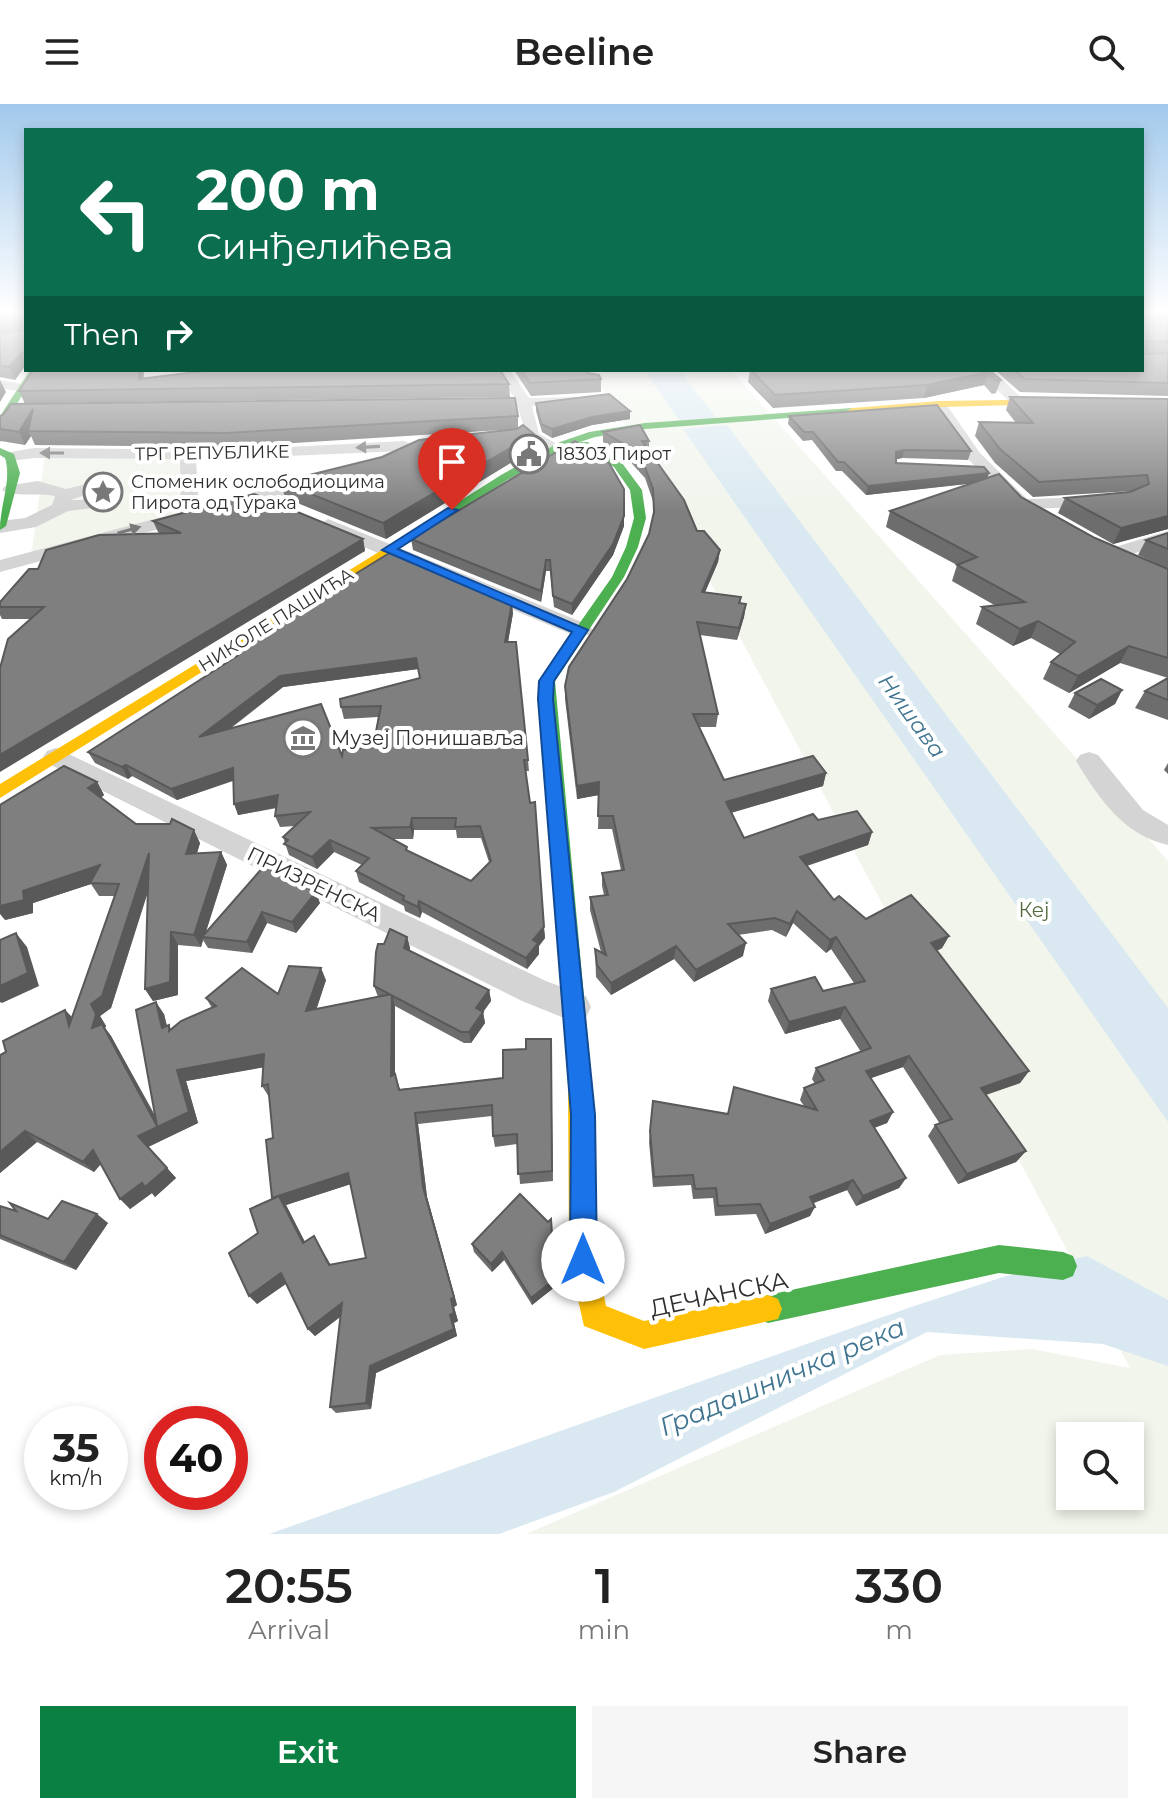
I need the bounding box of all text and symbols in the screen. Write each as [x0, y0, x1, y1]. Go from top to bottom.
icon: menu [40, 30, 84, 74]
text: Beeline [514, 30, 654, 74]
icon: search [1084, 30, 1128, 74]
text: 200 m [196, 156, 380, 224]
icon: left [64, 160, 168, 264]
text: Синђелићева [196, 224, 454, 268]
icon: right [156, 312, 200, 356]
text: Then [64, 316, 140, 353]
pin [418, 428, 486, 510]
public building icon: 18303 Пирот [508, 433, 550, 475]
icon: arrive [430, 440, 474, 484]
street label: ТРГ РЕПУБЛИКЕ [134, 441, 290, 465]
one-way arrow [354, 441, 380, 454]
place label: 18303 Пирот [557, 443, 671, 465]
one-way arrow [39, 447, 64, 459]
place icon: Споменик ослободиоцима Пирота од Турака [82, 471, 124, 513]
place label: Споменик ослободиоцима Пирота од Турака [131, 471, 385, 514]
one-way arrow [118, 523, 142, 536]
street label: НИКОЛЕ ПАШИЋА [194, 563, 358, 677]
water label: Нишава [872, 669, 952, 763]
museum icon: Музеј Понишавља [282, 717, 324, 759]
place label: Музеј Понишавља [331, 726, 524, 750]
street label: ПРИЗРЕНСКА [243, 841, 385, 927]
park label: Кеј [1018, 898, 1050, 922]
position arrow [541, 1218, 625, 1302]
street label: ДЕЧАНСКА [647, 1265, 791, 1323]
water label: Градашничка река [655, 1311, 909, 1443]
speed limit sign: 40 [144, 1406, 248, 1510]
map controls [1056, 1422, 1144, 1510]
button: search [1056, 1422, 1144, 1510]
text: 35 [52, 1423, 100, 1472]
text: km/h [49, 1466, 103, 1490]
text: 20:55 [225, 1557, 353, 1615]
text: 1 [595, 1557, 613, 1615]
text: 330 [855, 1557, 943, 1615]
text: Arrival [248, 1614, 330, 1646]
text: min [578, 1614, 630, 1646]
text: m [885, 1614, 913, 1646]
button: Exit [40, 1706, 576, 1798]
button: Share [592, 1706, 1128, 1798]

